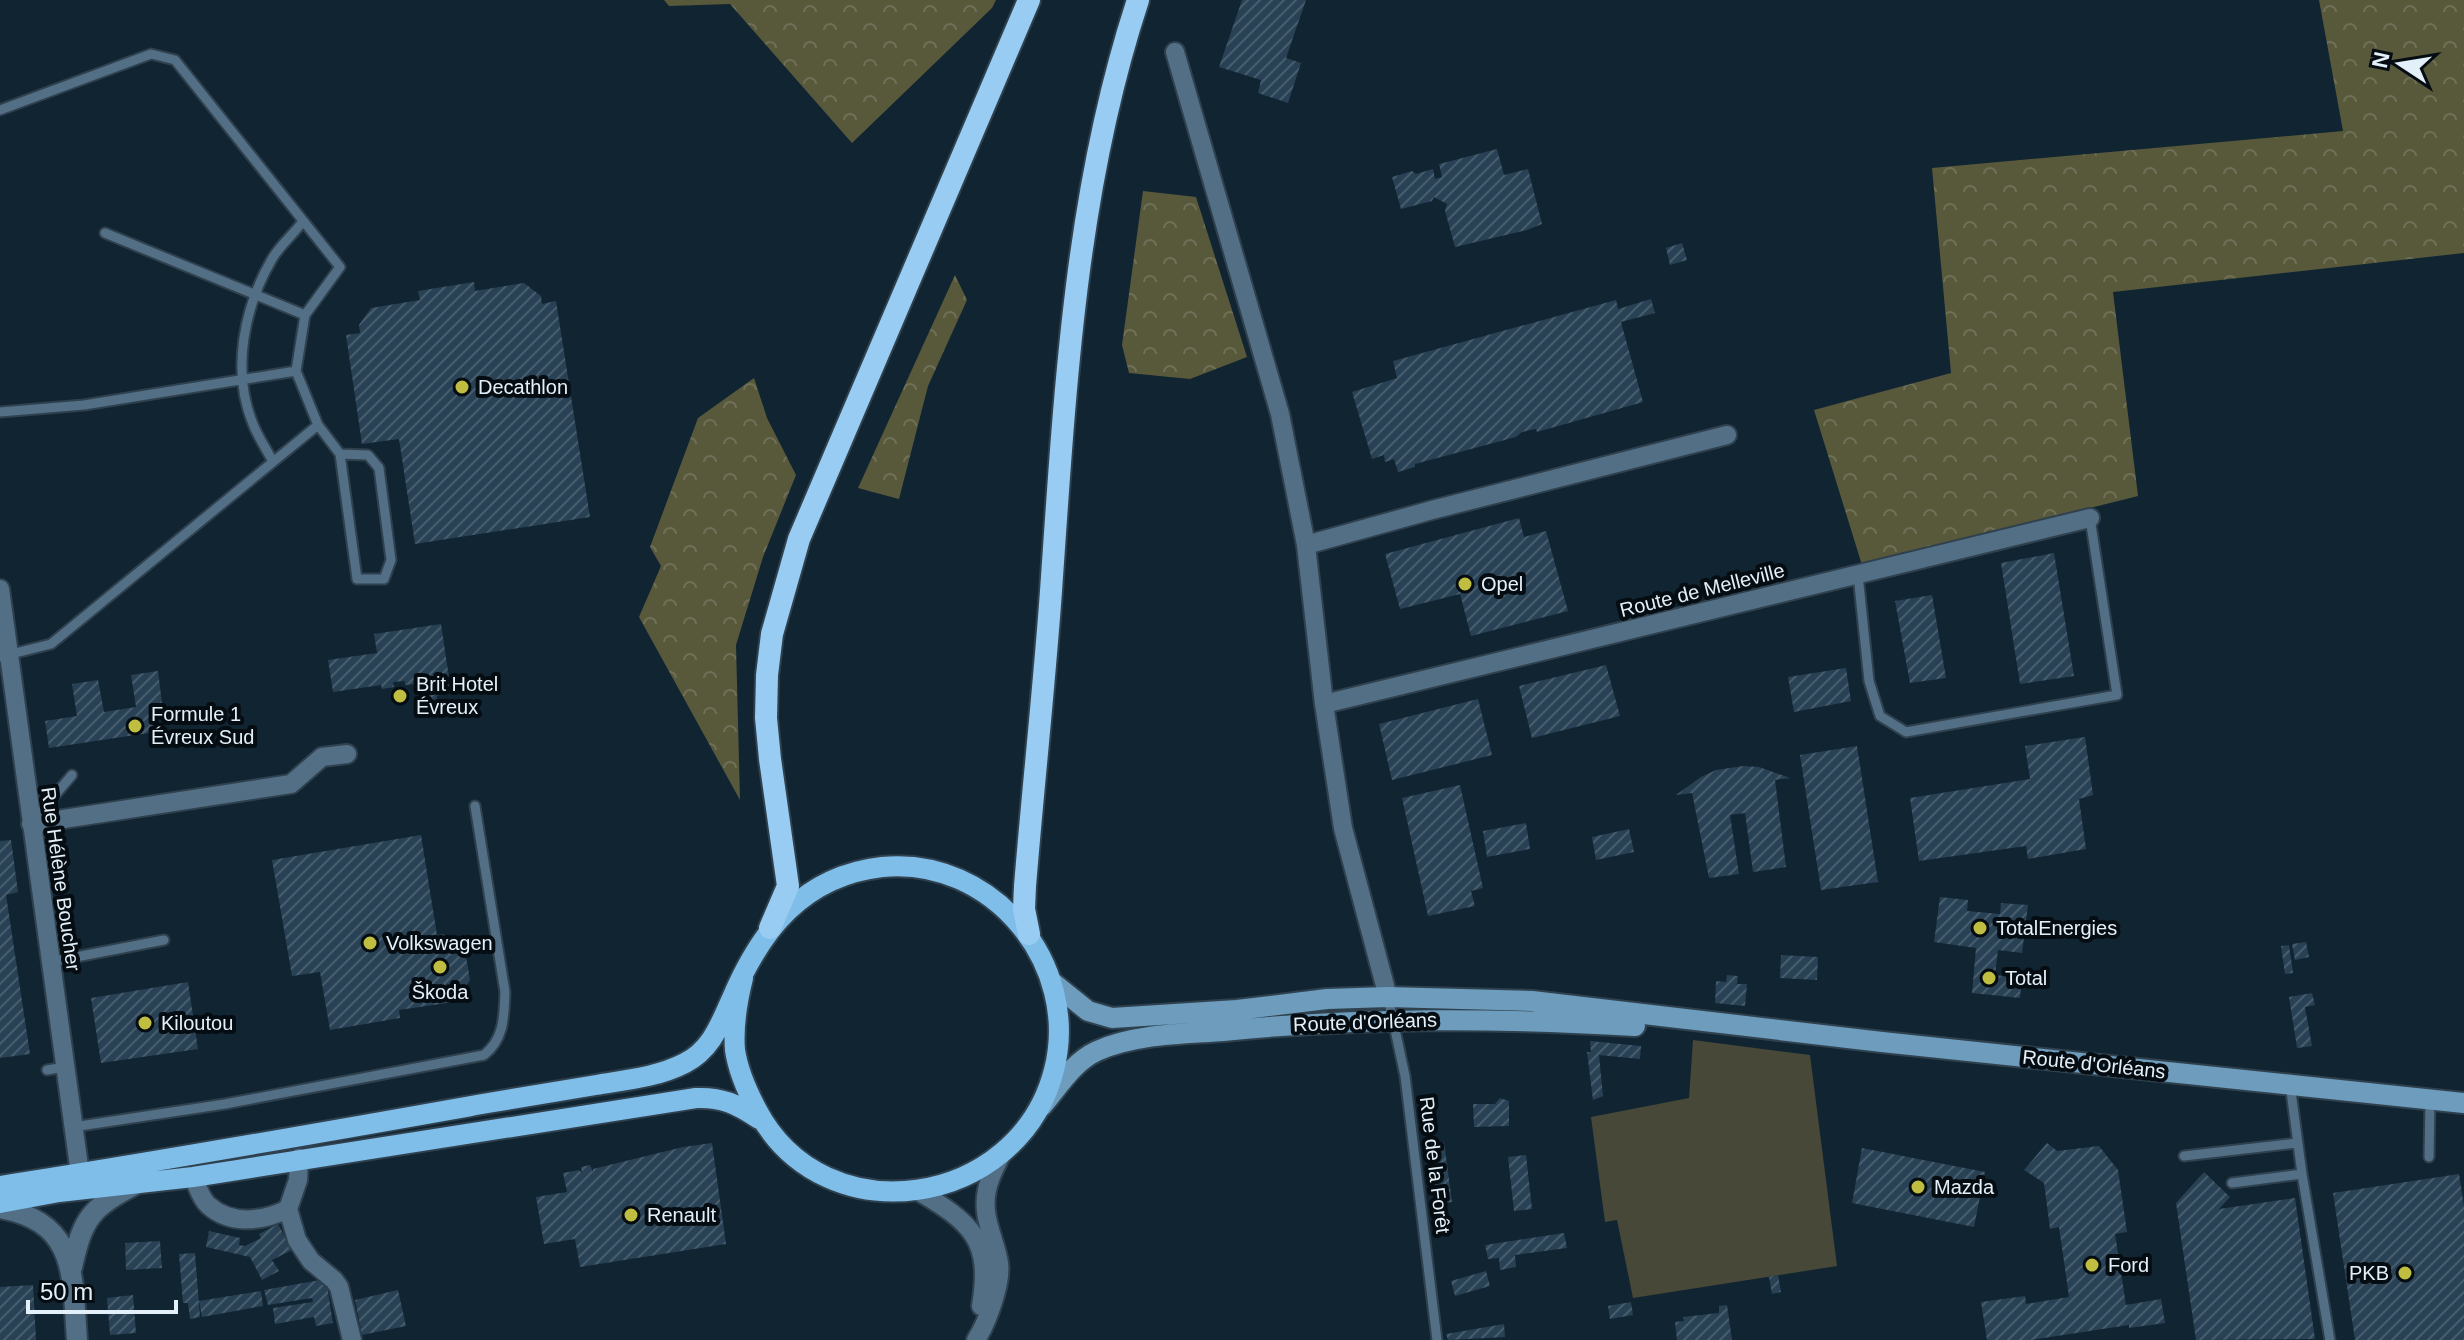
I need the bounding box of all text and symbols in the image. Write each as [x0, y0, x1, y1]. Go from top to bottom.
north arrow [2360, 24, 2440, 104]
text: N [2367, 50, 2395, 70]
place label: Decathlon [478, 376, 568, 398]
marker: Decathlon [453, 378, 471, 396]
street label: Route de Melleville [1617, 559, 1787, 621]
place label: Opel [1481, 573, 1523, 595]
marker: Opel [1456, 575, 1474, 593]
place label: Brit Hotel Évreux [416, 673, 498, 718]
marker: Brit Hotel Évreux [391, 687, 409, 705]
place label: Formule 1 Évreux Sud [151, 703, 254, 748]
marker: Formule 1 Évreux Sud [126, 717, 144, 735]
street label: Rue Hélène Boucher [37, 786, 85, 973]
place label: TotalEnergies [1996, 917, 2117, 939]
marker: TotalEnergies [1971, 919, 1989, 937]
place label: Volkswagen [386, 932, 493, 954]
marker: Volkswagen [361, 934, 379, 952]
marker: Škoda [431, 958, 449, 976]
place label: Total [2005, 967, 2047, 989]
marker: Total [1980, 969, 1998, 987]
place label: Škoda [412, 981, 469, 1003]
street label: Route d'Orléans [1293, 1008, 1437, 1036]
place label: Kiloutou [161, 1012, 233, 1034]
marker: Kiloutou [136, 1014, 154, 1032]
street label: Route d'Orléans [2021, 1046, 2167, 1082]
street label: Rue de la Forêt [1416, 1095, 1454, 1235]
place label: Mazda [1934, 1176, 1995, 1198]
marker: Mazda [1909, 1178, 1927, 1196]
place label: Renault [647, 1204, 716, 1226]
marker: Renault [622, 1206, 640, 1224]
place label: Ford [2108, 1254, 2149, 1276]
marker: Ford [2083, 1256, 2101, 1274]
place label: PKB [2349, 1262, 2389, 1284]
scale bar [28, 1264, 176, 1314]
marker: PKB [2396, 1264, 2414, 1282]
text: 50 m [40, 1278, 93, 1305]

